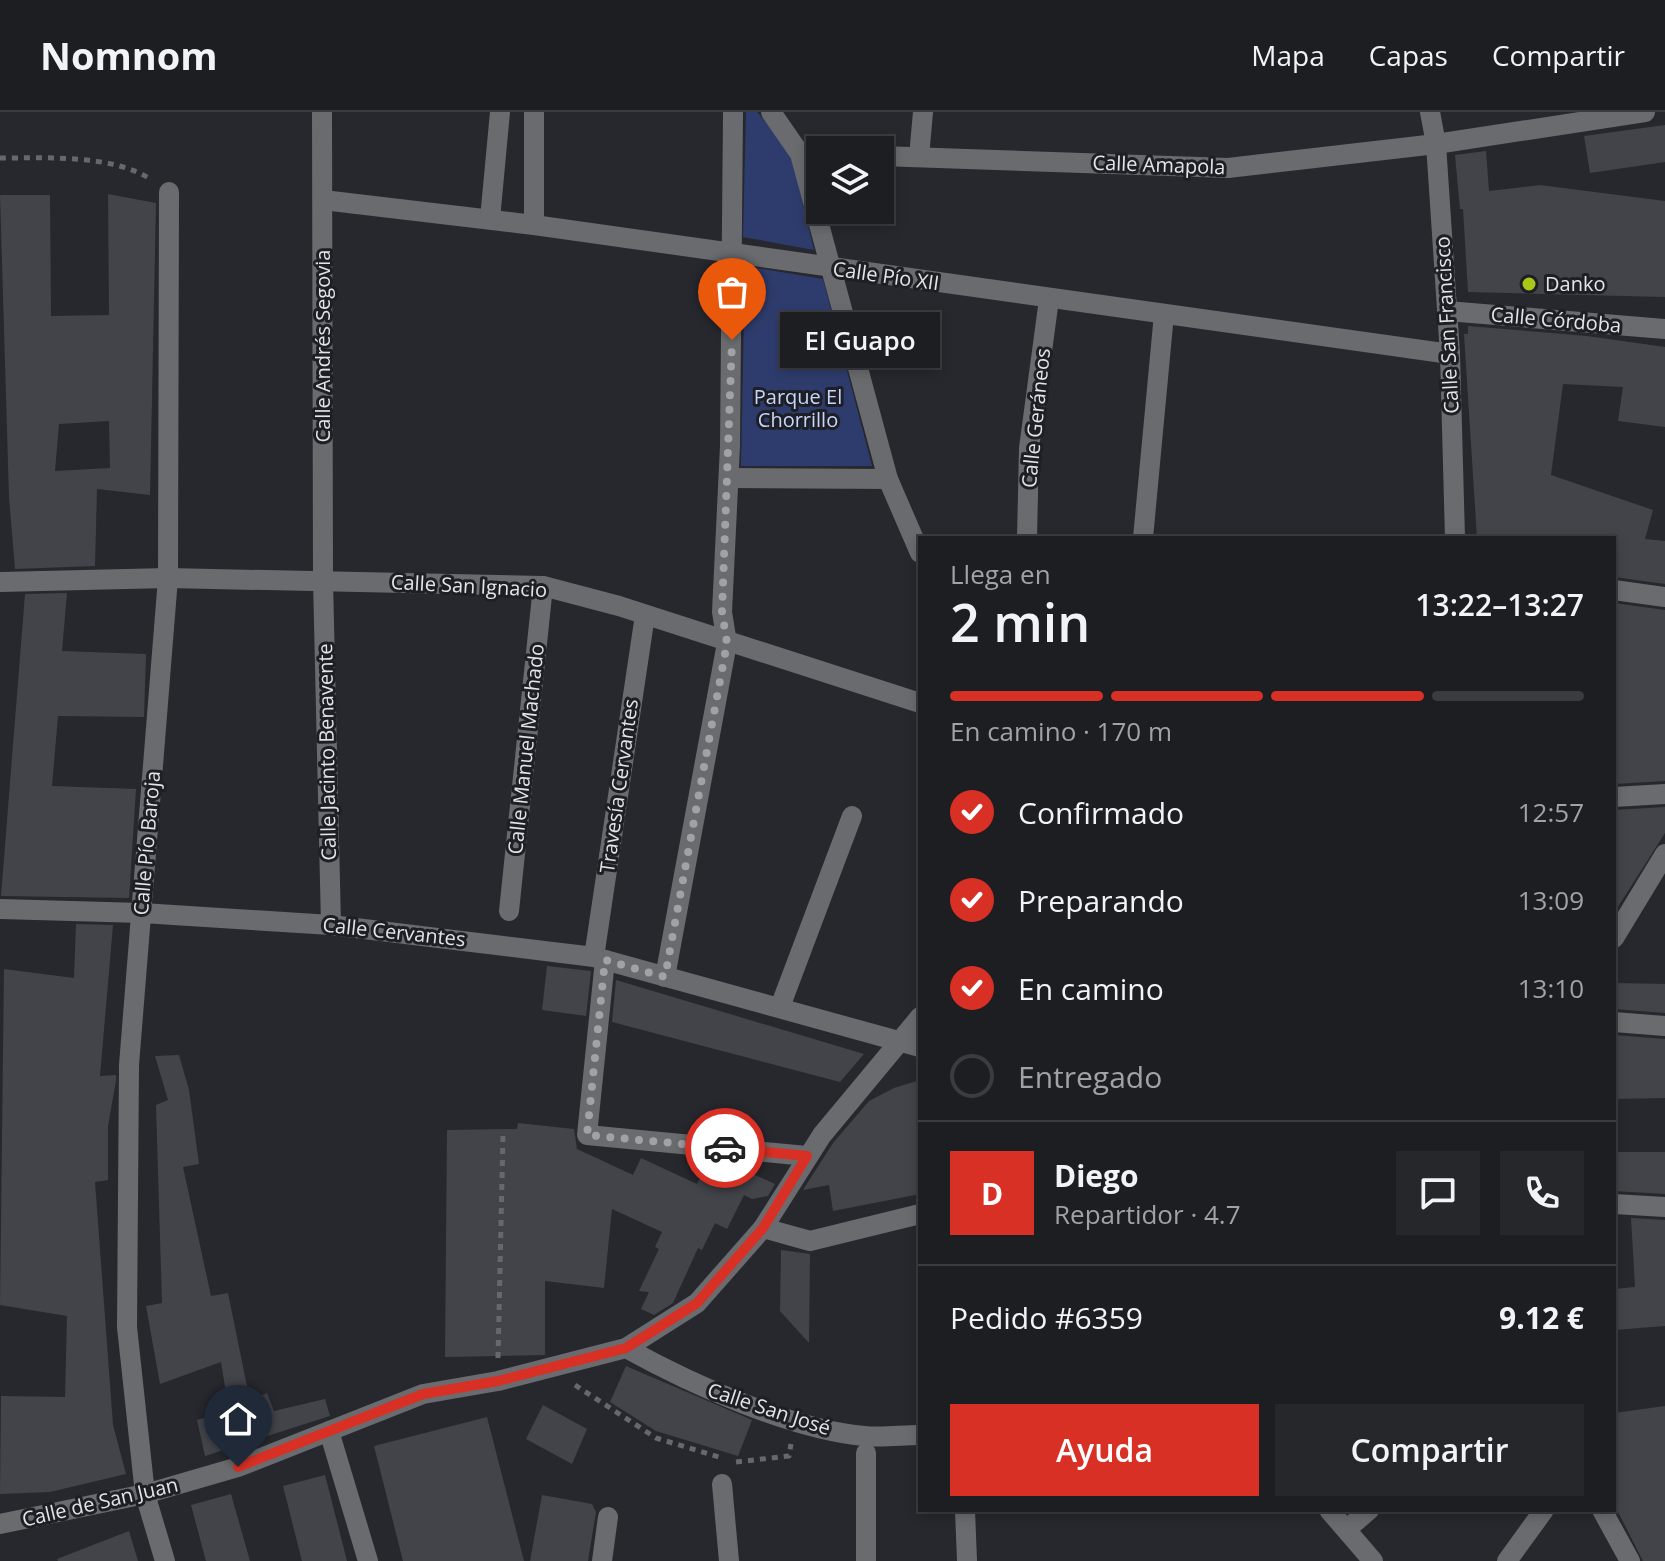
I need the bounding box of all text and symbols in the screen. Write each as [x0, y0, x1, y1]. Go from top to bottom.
text: Nomnom [40, 29, 218, 81]
text: Mapa [1251, 36, 1325, 74]
text: Capas [1369, 36, 1448, 74]
text: Compartir [1492, 36, 1625, 74]
map controls [806, 136, 894, 224]
button: layers [806, 136, 894, 224]
street label: Calle Amapola [1092, 149, 1226, 180]
street label: Calle San Francisco [1428, 236, 1465, 414]
street label: Calle Andrés Segovia [309, 250, 336, 442]
street label: Calle Pío XII [831, 255, 941, 296]
pin [698, 258, 766, 340]
icon: bag [710, 270, 754, 314]
place label: Danko [1545, 270, 1605, 297]
marker: Danko [1520, 275, 1538, 293]
street label: Calle Córdoba [1490, 300, 1622, 339]
callout: El Guapo [780, 312, 940, 368]
text: El Guapo [804, 322, 916, 358]
street label: Calle Geráneos [1015, 347, 1056, 489]
park label: Parque El Chorrillo [754, 383, 842, 433]
text: Llega en [950, 556, 1051, 592]
street label: Calle San Ignacio [390, 568, 548, 603]
text: 13:22–13:27 [1415, 584, 1584, 625]
text: 2 min [950, 586, 1090, 657]
street label: Calle Manuel Machado [501, 642, 550, 856]
street label: Calle Jacinto Benavente [311, 643, 342, 861]
street label: Travesía Cervantes [593, 697, 644, 875]
text: En camino · 170 m [950, 713, 1172, 749]
street label: Calle Pío Baroja [127, 770, 166, 916]
icon: check [950, 790, 994, 834]
text: Confirmado [1018, 792, 1184, 833]
text: 12:57 [1518, 794, 1584, 830]
icon: check [950, 878, 994, 922]
text: Preparando [1018, 880, 1184, 921]
text: 13:09 [1518, 882, 1584, 918]
street label: Calle Cervantes [321, 911, 467, 952]
icon: check [950, 966, 994, 1010]
text: En camino [1018, 968, 1164, 1009]
text: 13:10 [1518, 970, 1584, 1006]
text: Entregado [1018, 1056, 1162, 1097]
courier [685, 1108, 765, 1188]
icon: car [703, 1126, 747, 1170]
button: chat [1396, 1151, 1480, 1235]
button: phone [1500, 1151, 1584, 1235]
text: Diego [1054, 1155, 1139, 1196]
text: D [981, 1173, 1003, 1214]
text: Repartidor · 4.7 [1054, 1196, 1241, 1232]
text: Pedido #6359 [950, 1297, 1143, 1338]
text: 9.12 € [1499, 1297, 1584, 1338]
street label: Calle San José [704, 1376, 834, 1441]
pin [204, 1385, 272, 1467]
icon: home [216, 1397, 260, 1441]
button: Ayuda [950, 1404, 1259, 1496]
button: Compartir [1275, 1404, 1584, 1496]
street label: Calle de San Juan [19, 1470, 181, 1533]

